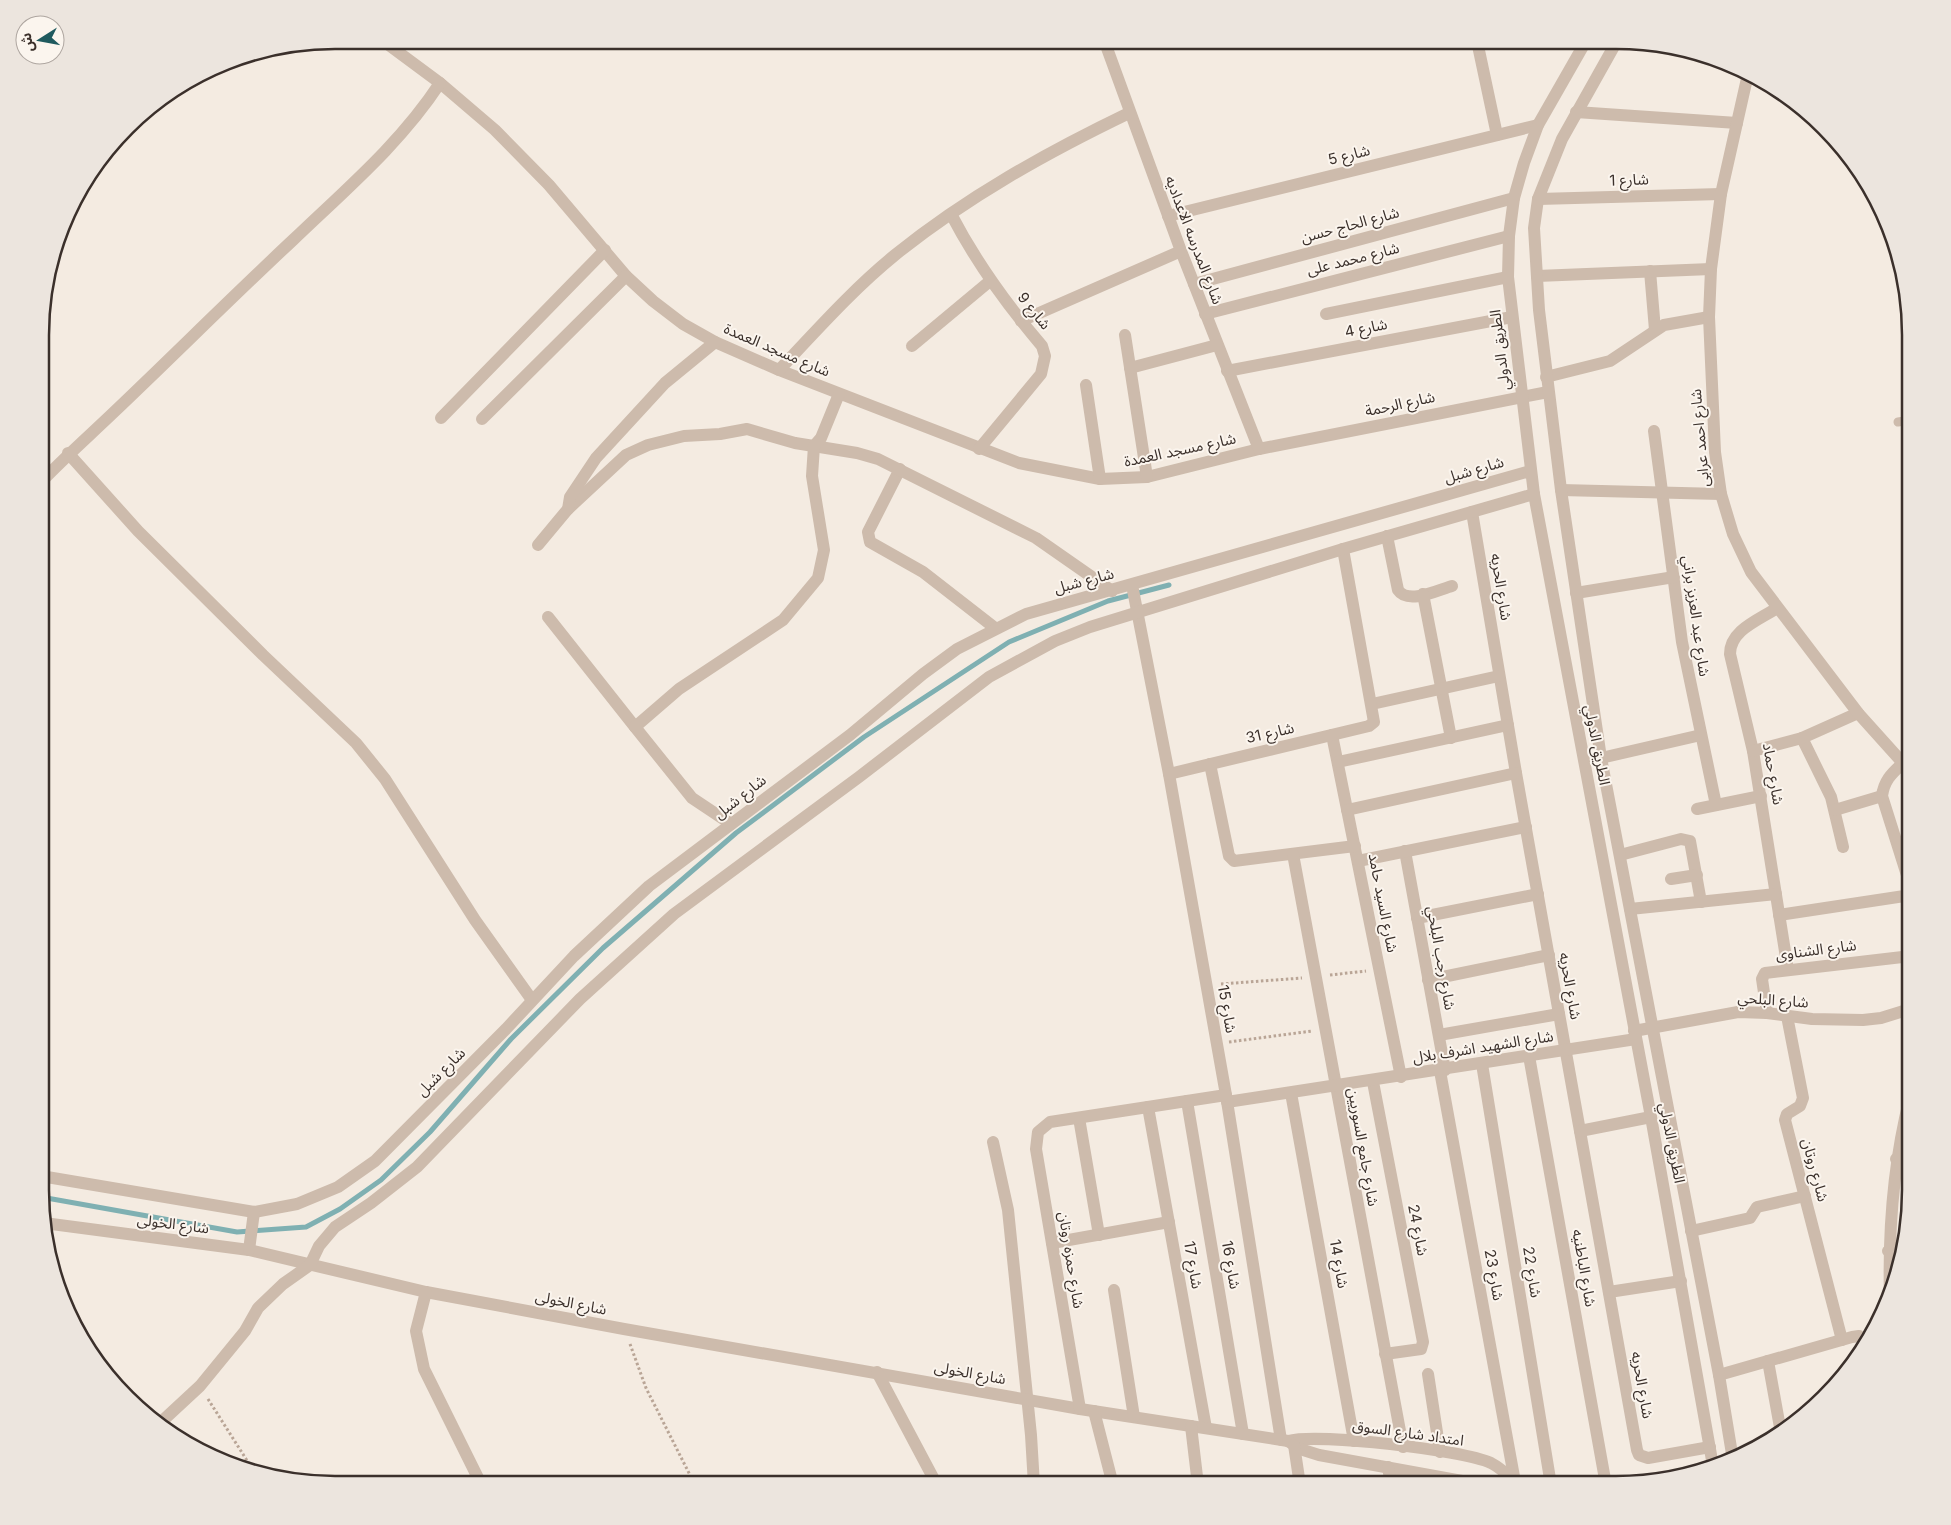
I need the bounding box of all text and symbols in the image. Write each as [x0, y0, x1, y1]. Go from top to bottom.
north arrow [15, 15, 65, 65]
text: ش [17, 32, 37, 54]
street label: شارع 5 [1326, 140, 1373, 172]
street label: شارع 1 [1609, 169, 1649, 193]
street label: شارع المدرسه الاعداديه [1158, 173, 1228, 308]
street label: شارع الحاج حسن [1299, 202, 1402, 250]
street label: شارع محمد على [1305, 238, 1402, 282]
street label: شارع 9 [1011, 288, 1055, 335]
street label: الطريق الدولي [1485, 308, 1516, 392]
street label: شارع 4 [1343, 314, 1390, 344]
street label: شارع مسجد العمدة [720, 319, 834, 383]
street label: شارع الرحمة [1363, 387, 1437, 423]
street label: شارع احمد عرابى [1686, 388, 1716, 488]
street label: شارع مسجد العمدة [1122, 428, 1238, 474]
street label: شارع شبل [1442, 452, 1507, 490]
street label: شارع الحريه [1484, 552, 1516, 623]
street label: شارع عبد العزيز براني [1676, 554, 1714, 678]
street label: شارع شبل [1052, 563, 1117, 601]
street label: الطريق الدولي [1578, 703, 1615, 787]
street label: شارع 31 [1244, 718, 1297, 750]
street label: شارع حماد [1756, 741, 1788, 807]
street label: شارع شبل [710, 770, 772, 825]
street label: شارع السيد حامد [1362, 852, 1402, 955]
street label: شارع رجب البلحي [1420, 904, 1460, 1012]
street label: شارع الشناوى [1774, 935, 1858, 967]
street label: شارع الحريه [1552, 951, 1586, 1022]
street label: شارع 15 [1211, 983, 1241, 1035]
street label: شارع البلحي [1737, 988, 1809, 1014]
street label: شارع الشهيد اشرف بلال [1411, 1026, 1555, 1070]
street label: شارع شبل [412, 1043, 471, 1102]
street label: شارع جامع السوريين [1341, 1086, 1383, 1208]
street label: الطريق الدولي [1653, 1101, 1690, 1185]
street label: شارع روتان [1795, 1136, 1833, 1205]
street label: شارع 24 [1401, 1203, 1433, 1258]
street label: شارع الخولى [136, 1210, 210, 1240]
street label: شارع حمزه روتان [1051, 1210, 1089, 1310]
street label: شارع الباطنيه [1565, 1228, 1601, 1309]
street label: شارع 14 [1323, 1238, 1353, 1291]
street label: شارع 16 [1215, 1239, 1245, 1291]
street label: شارع 17 [1177, 1240, 1207, 1291]
street label: شارع 22 [1516, 1245, 1546, 1300]
street label: شارع 23 [1478, 1248, 1508, 1303]
street label: شارع الخولى [533, 1286, 609, 1322]
street label: شارع الحريه [1624, 1350, 1658, 1421]
street label: شارع الخولى [932, 1357, 1008, 1391]
street label: امتداد شارع السوق [1351, 1415, 1465, 1453]

